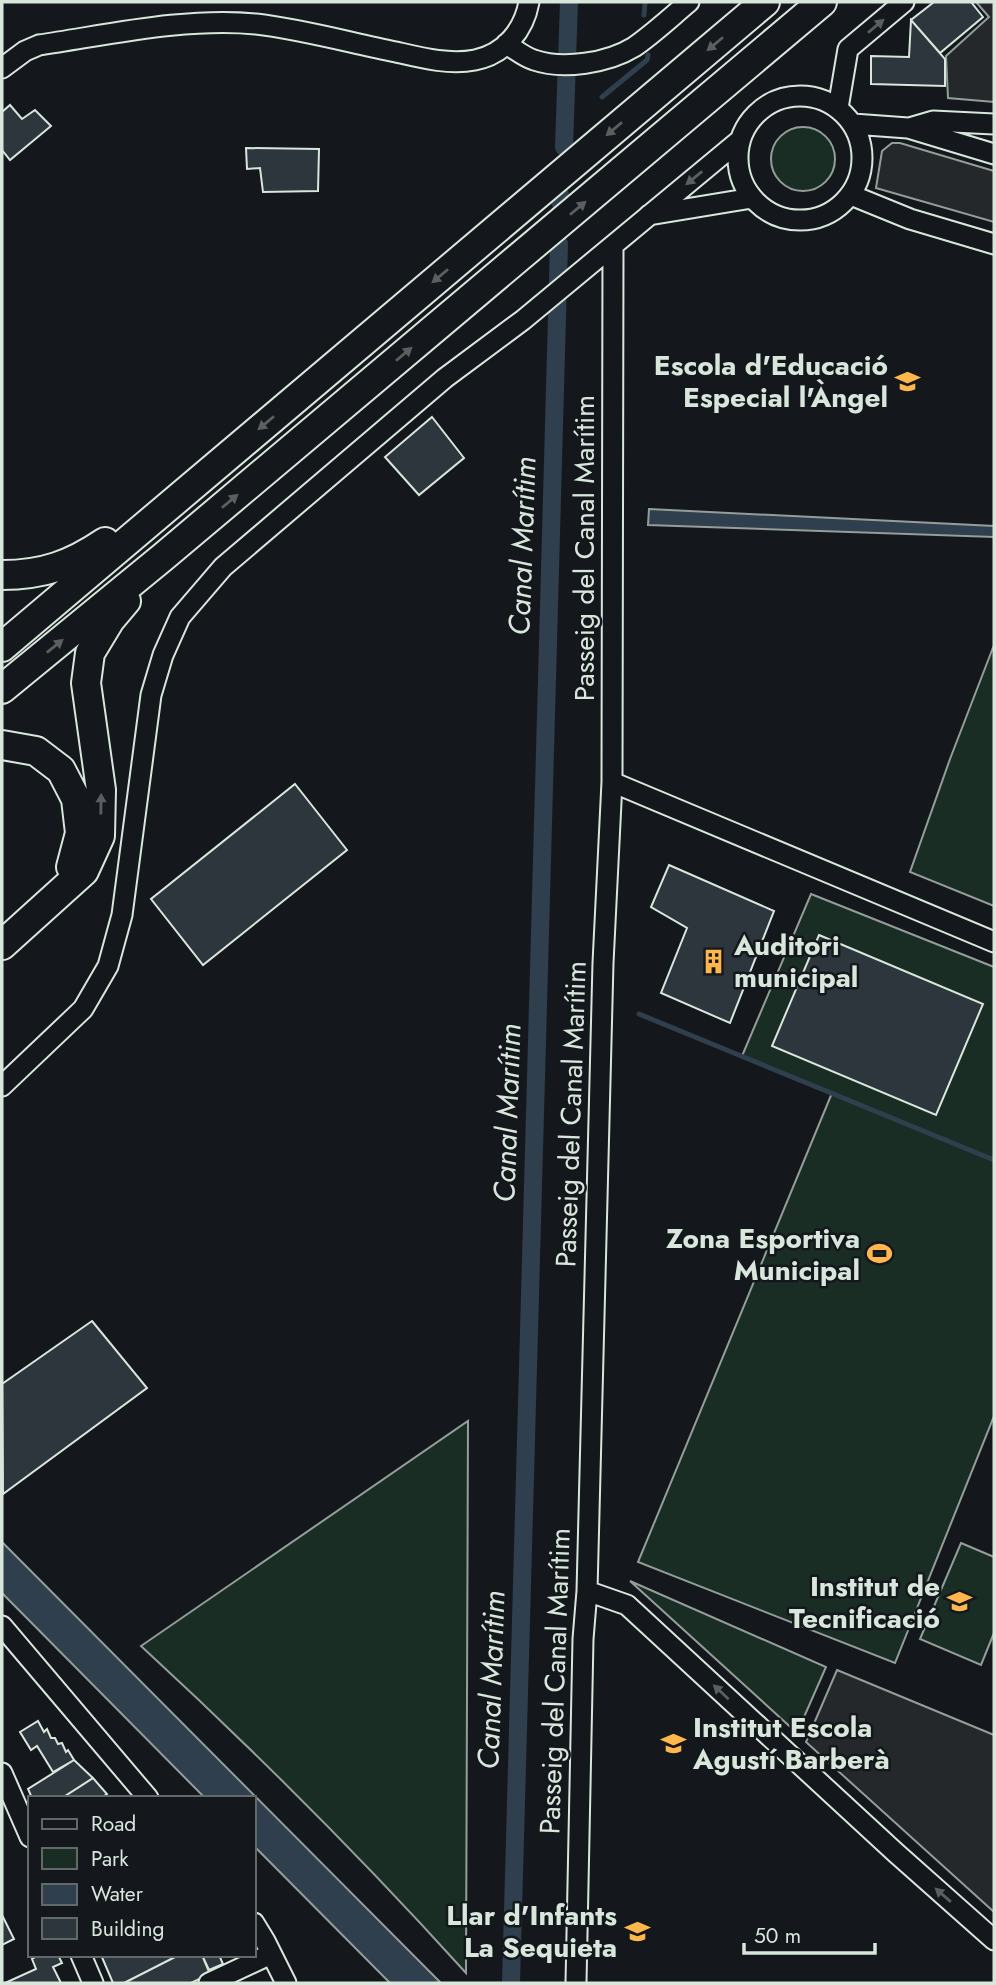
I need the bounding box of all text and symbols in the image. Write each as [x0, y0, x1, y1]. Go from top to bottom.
one-way arrow [867, 18, 885, 33]
one-way arrow [707, 36, 725, 51]
one-way arrow [605, 121, 622, 136]
one-way arrow [685, 170, 703, 185]
one-way arrow [569, 201, 586, 216]
one-way arrow [431, 268, 448, 283]
place label: Escola d'Educació Especial l'Àngel [654, 345, 888, 418]
one-way arrow [395, 347, 412, 362]
school or university icon: Escola d'Educació Especial l'Àngel [894, 367, 922, 395]
street label: Passeig del Canal Marítim [564, 395, 605, 701]
one-way arrow [257, 415, 275, 431]
water label: Canal Marítim [497, 456, 547, 636]
one-way arrow [221, 494, 238, 509]
one-way arrow [46, 639, 63, 654]
one-way arrow [95, 793, 107, 815]
place label: Auditori municipal [733, 925, 858, 998]
building icon: Auditori municipal [700, 947, 728, 975]
street label: Passeig del Canal Marítim [545, 960, 597, 1268]
water label: Canal Marítim [482, 1023, 532, 1203]
place label: Zona Esportiva Municipal [666, 1218, 860, 1291]
sports icon: Zona Esportiva Municipal [866, 1240, 894, 1268]
street label: Passeig del Canal Marítim [529, 1527, 581, 1835]
place label: Institut de Tecnificació [789, 1566, 940, 1639]
school or university icon: Institut de Tecnificació [946, 1588, 974, 1616]
water label: Canal Marítim [466, 1590, 516, 1770]
one-way arrow [713, 1684, 730, 1700]
place label: Institut Escola Agustí Barberà [692, 1707, 890, 1780]
school or university icon: Institut Escola Agustí Barberà [659, 1729, 687, 1757]
legend [28, 1796, 256, 1957]
text: Road [91, 1809, 136, 1839]
text: Park [91, 1844, 129, 1874]
text: Water [91, 1879, 144, 1909]
one-way arrow [934, 1887, 952, 1903]
place label: Llar d'Infants La Sequieta [446, 1895, 617, 1968]
scale bar [744, 1912, 875, 1956]
text: Building [91, 1914, 164, 1944]
school or university icon: Llar d'Infants La Sequieta [623, 1917, 651, 1945]
text: 50 m [754, 1921, 801, 1951]

